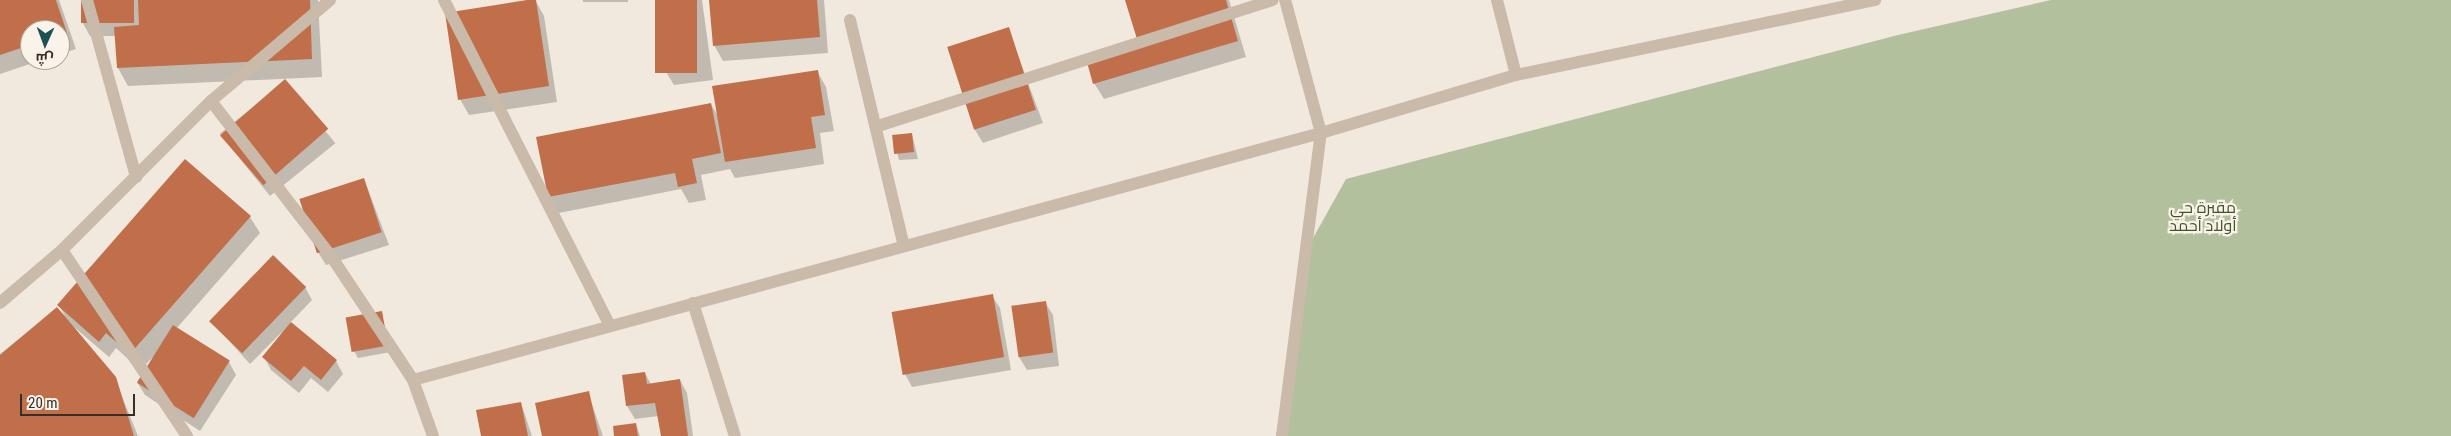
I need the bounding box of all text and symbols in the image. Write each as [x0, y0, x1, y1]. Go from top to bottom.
north arrow [20, 20, 70, 70]
text: ش [35, 51, 54, 67]
park label: مقبرة حي أولاد أحمد [2169, 198, 2237, 236]
scale bar [22, 384, 138, 416]
text: 20 m [28, 394, 58, 412]

